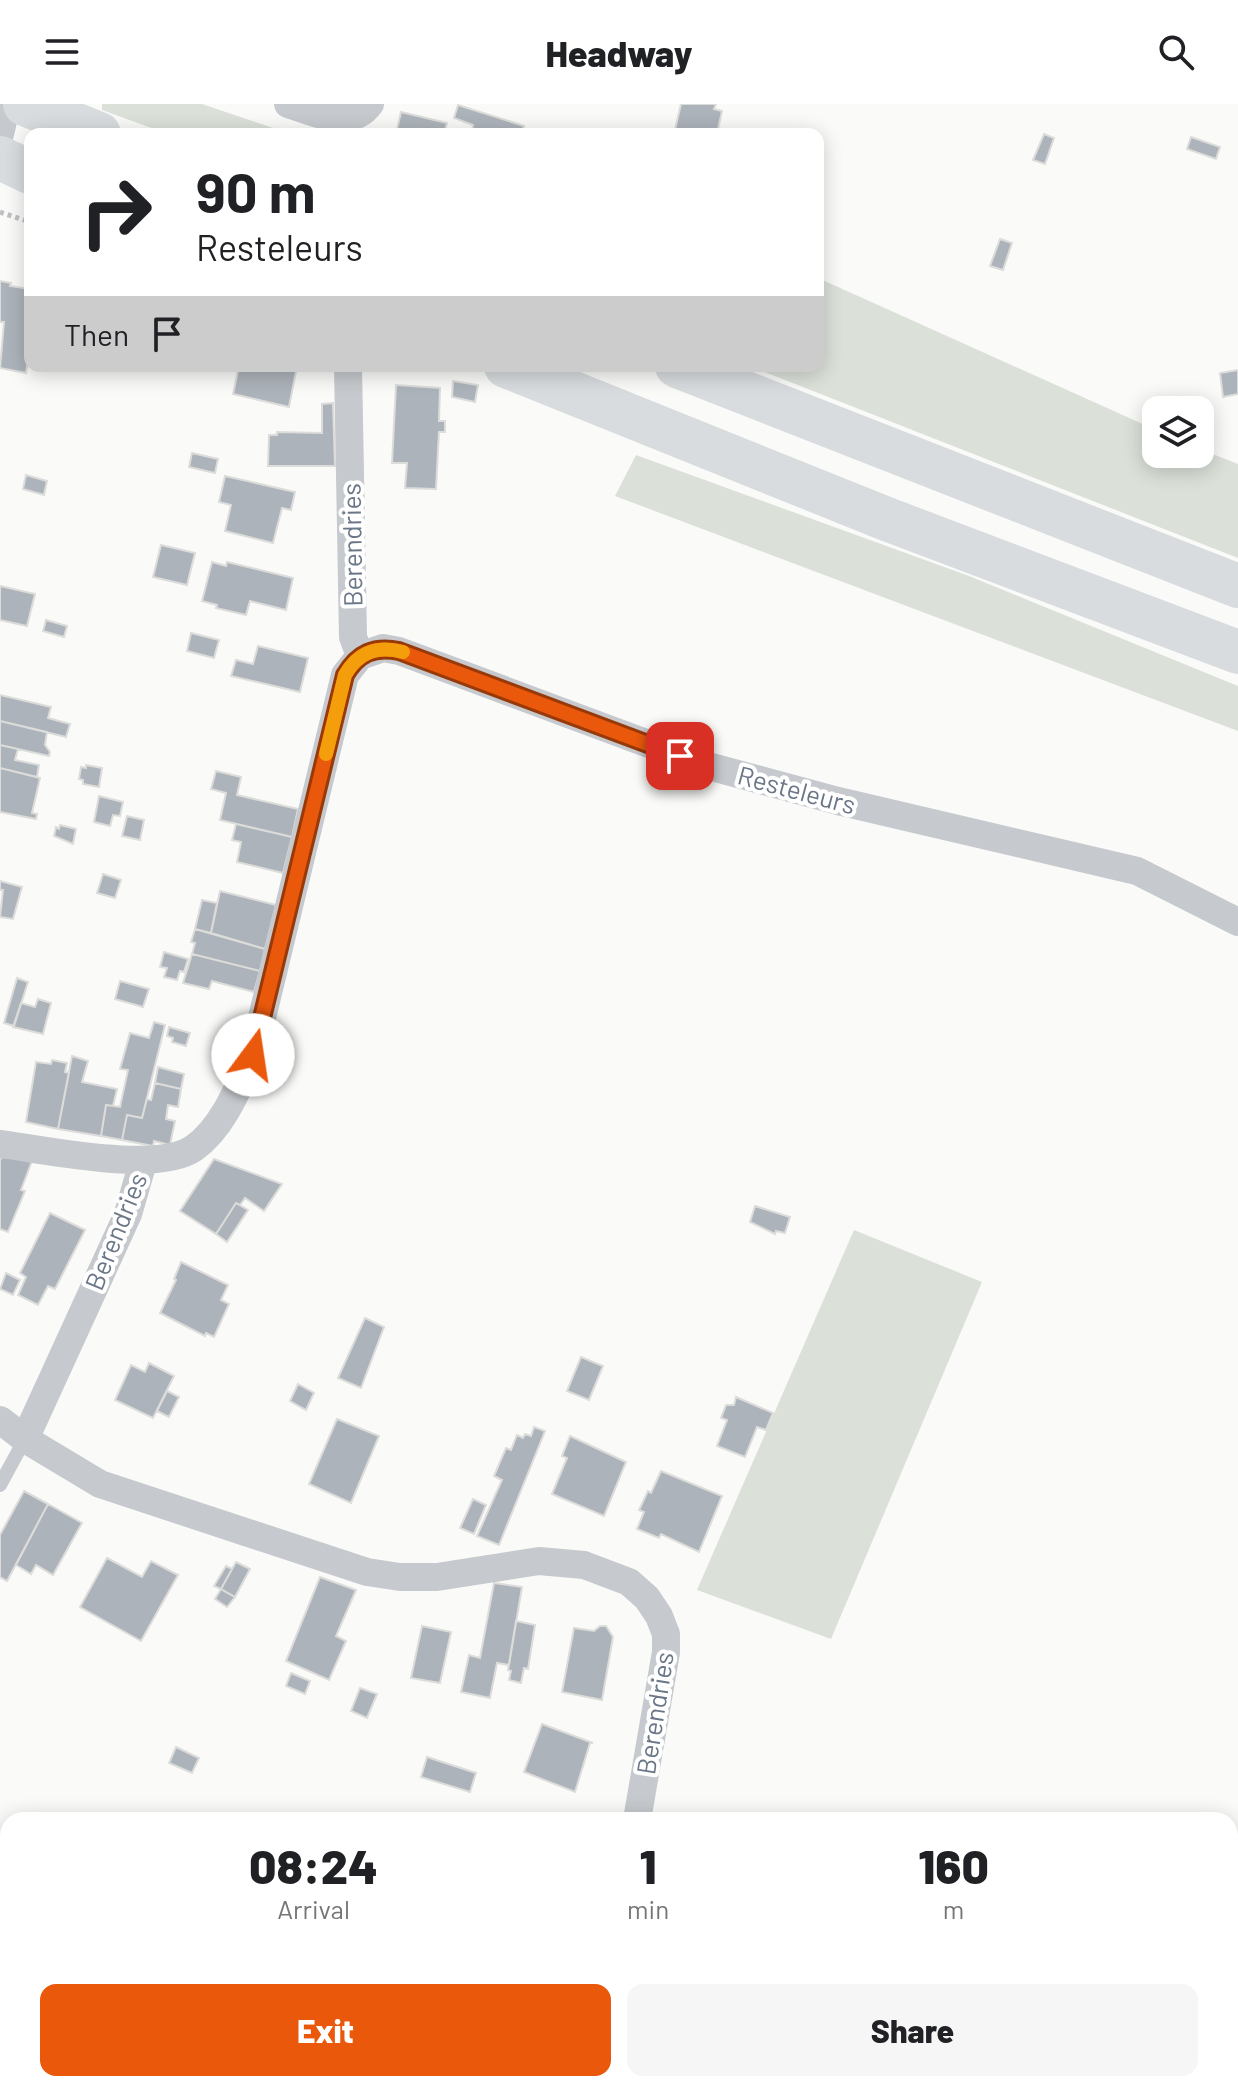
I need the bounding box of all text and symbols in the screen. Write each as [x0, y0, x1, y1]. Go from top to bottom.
icon: menu [40, 30, 84, 74]
icon: search [1154, 30, 1198, 74]
text: Headway [546, 31, 692, 74]
text: 90 m [196, 157, 316, 224]
icon: right [64, 160, 168, 264]
text: Resteleurs [196, 225, 363, 268]
icon: arrive [145, 312, 189, 356]
text: Then [64, 316, 129, 352]
map controls [1142, 396, 1214, 468]
button: layers [1142, 396, 1214, 468]
street label: Berendries [334, 483, 368, 607]
pin [646, 722, 714, 790]
icon: arrive [658, 734, 702, 778]
street label: Resteleurs [735, 758, 859, 820]
position arrow [211, 1013, 295, 1097]
street label: Berendries [77, 1168, 153, 1294]
street label: Berendries [629, 1650, 679, 1776]
text: 08:24 [249, 1836, 378, 1894]
text: 1 [640, 1836, 657, 1894]
text: 160 [918, 1836, 989, 1894]
text: Arrival [277, 1893, 350, 1924]
text: min [627, 1893, 669, 1924]
text: m [943, 1893, 964, 1924]
button: Exit [40, 1984, 611, 2076]
button: Share [627, 1984, 1198, 2076]

